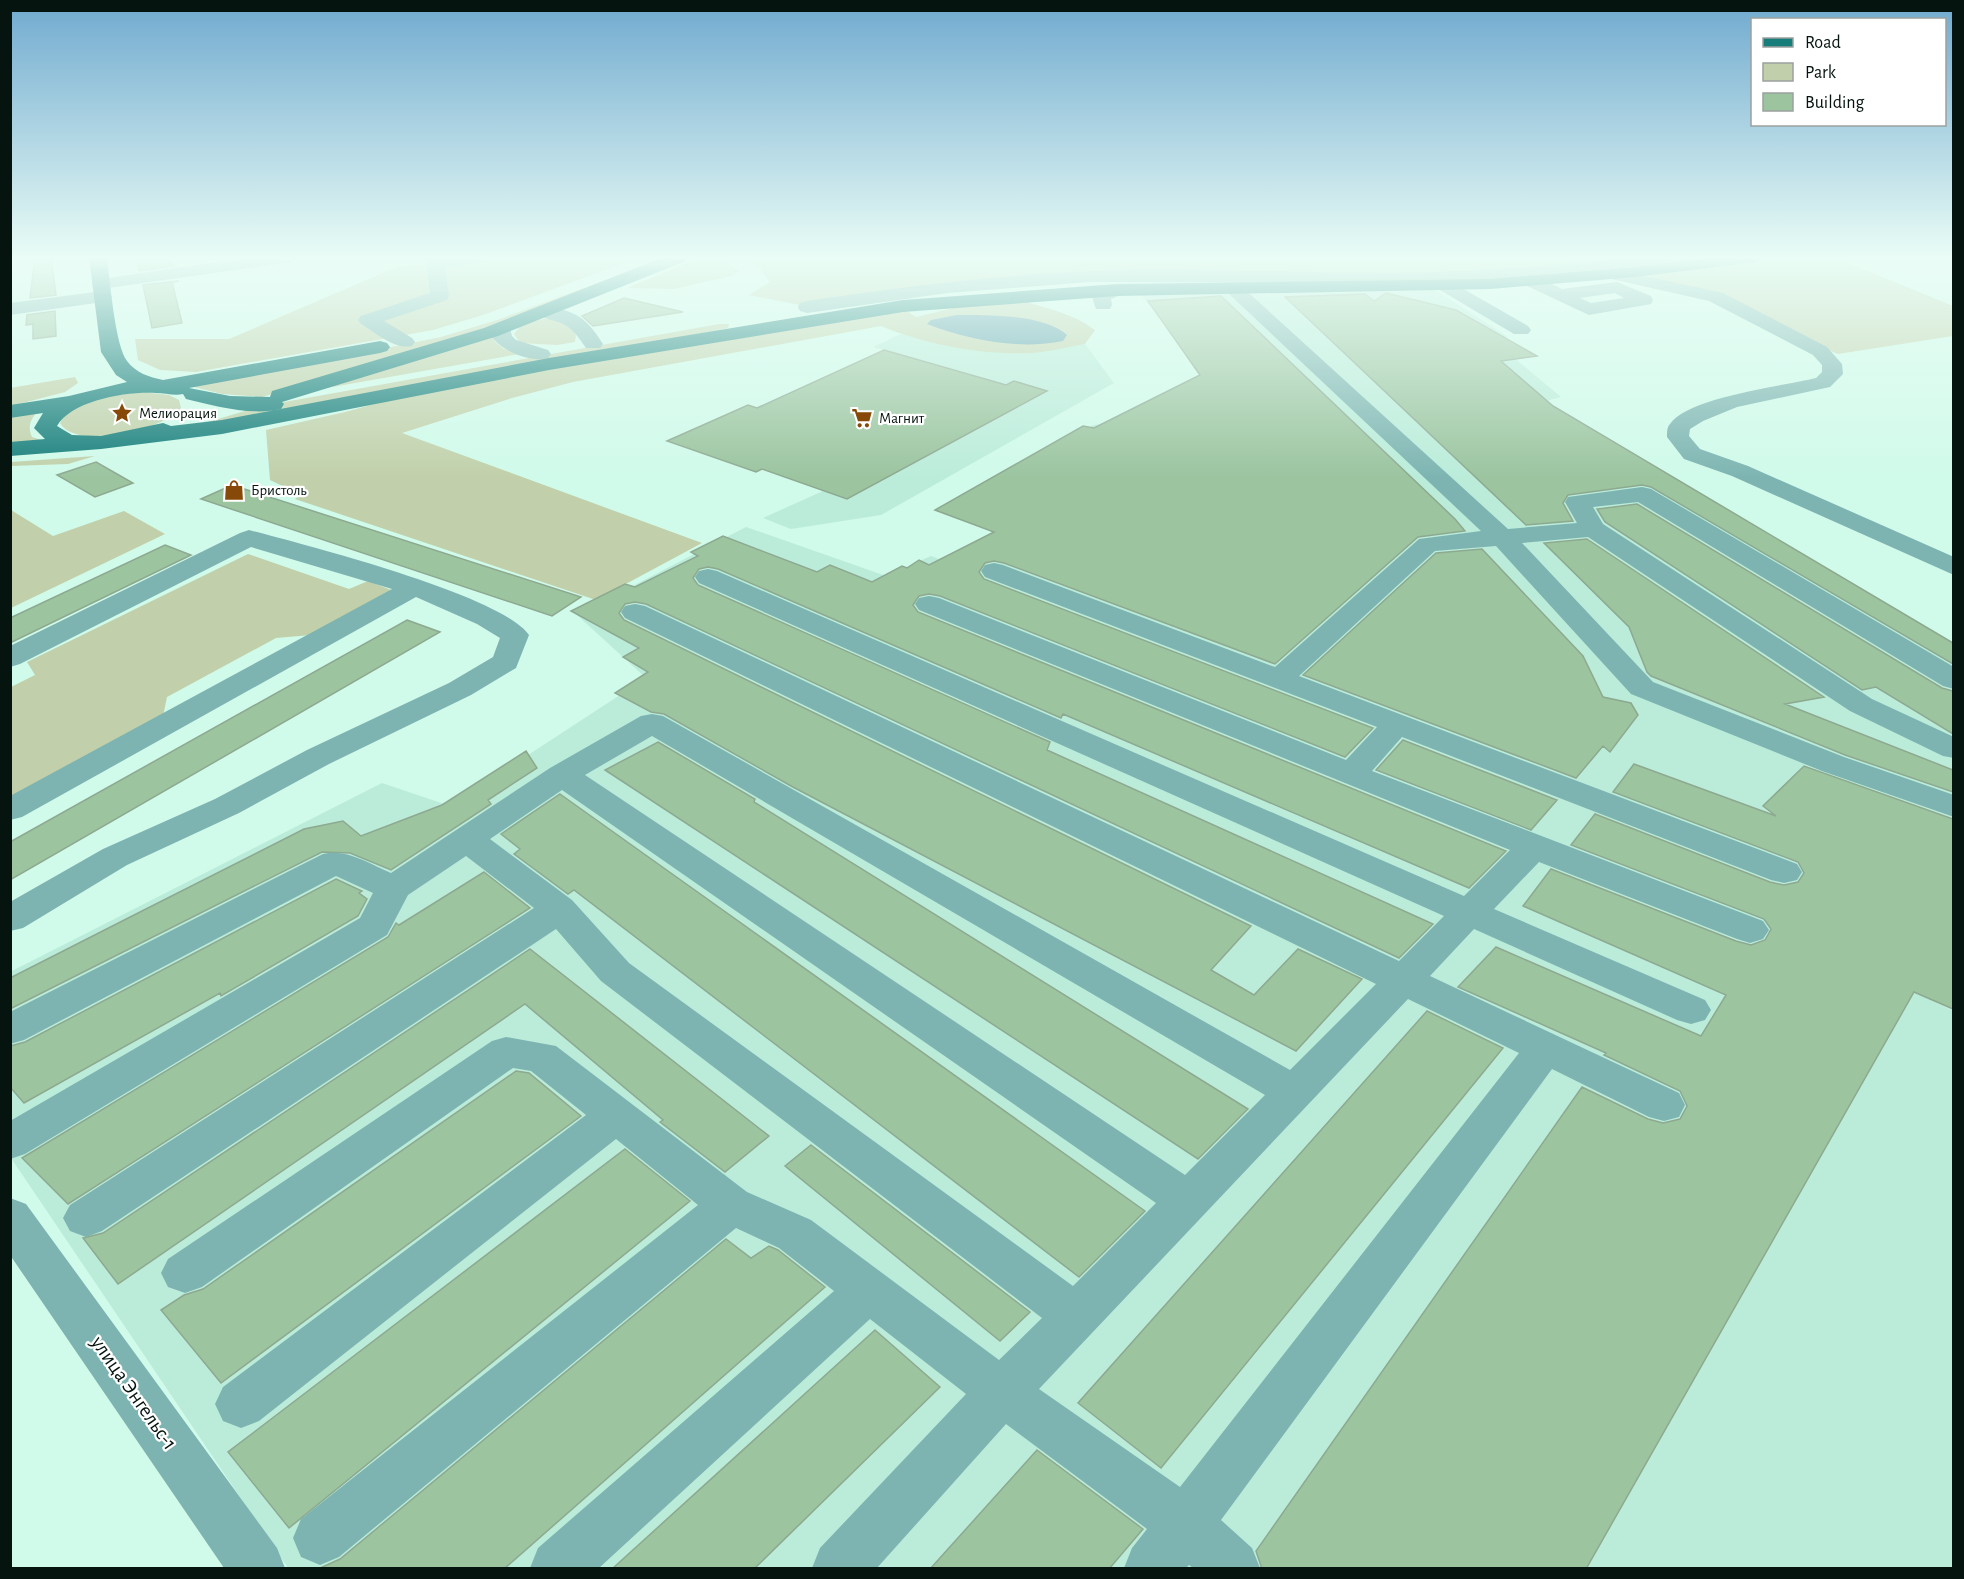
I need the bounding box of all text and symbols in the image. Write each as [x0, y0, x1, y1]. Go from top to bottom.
legend [1751, 18, 1946, 126]
text: Road [1805, 34, 1841, 52]
text: Park [1805, 64, 1837, 82]
text: Building [1805, 94, 1865, 112]
place icon: Мелиорация [110, 401, 134, 425]
place label: Мелиорация [139, 406, 217, 421]
supermarket icon: Магнит [850, 406, 874, 430]
place label: Магнит [879, 411, 925, 426]
shop icon: Бристоль [222, 478, 246, 502]
place label: Бристоль [251, 483, 307, 498]
street label: улица Энгельс-1 [87, 1332, 181, 1454]

